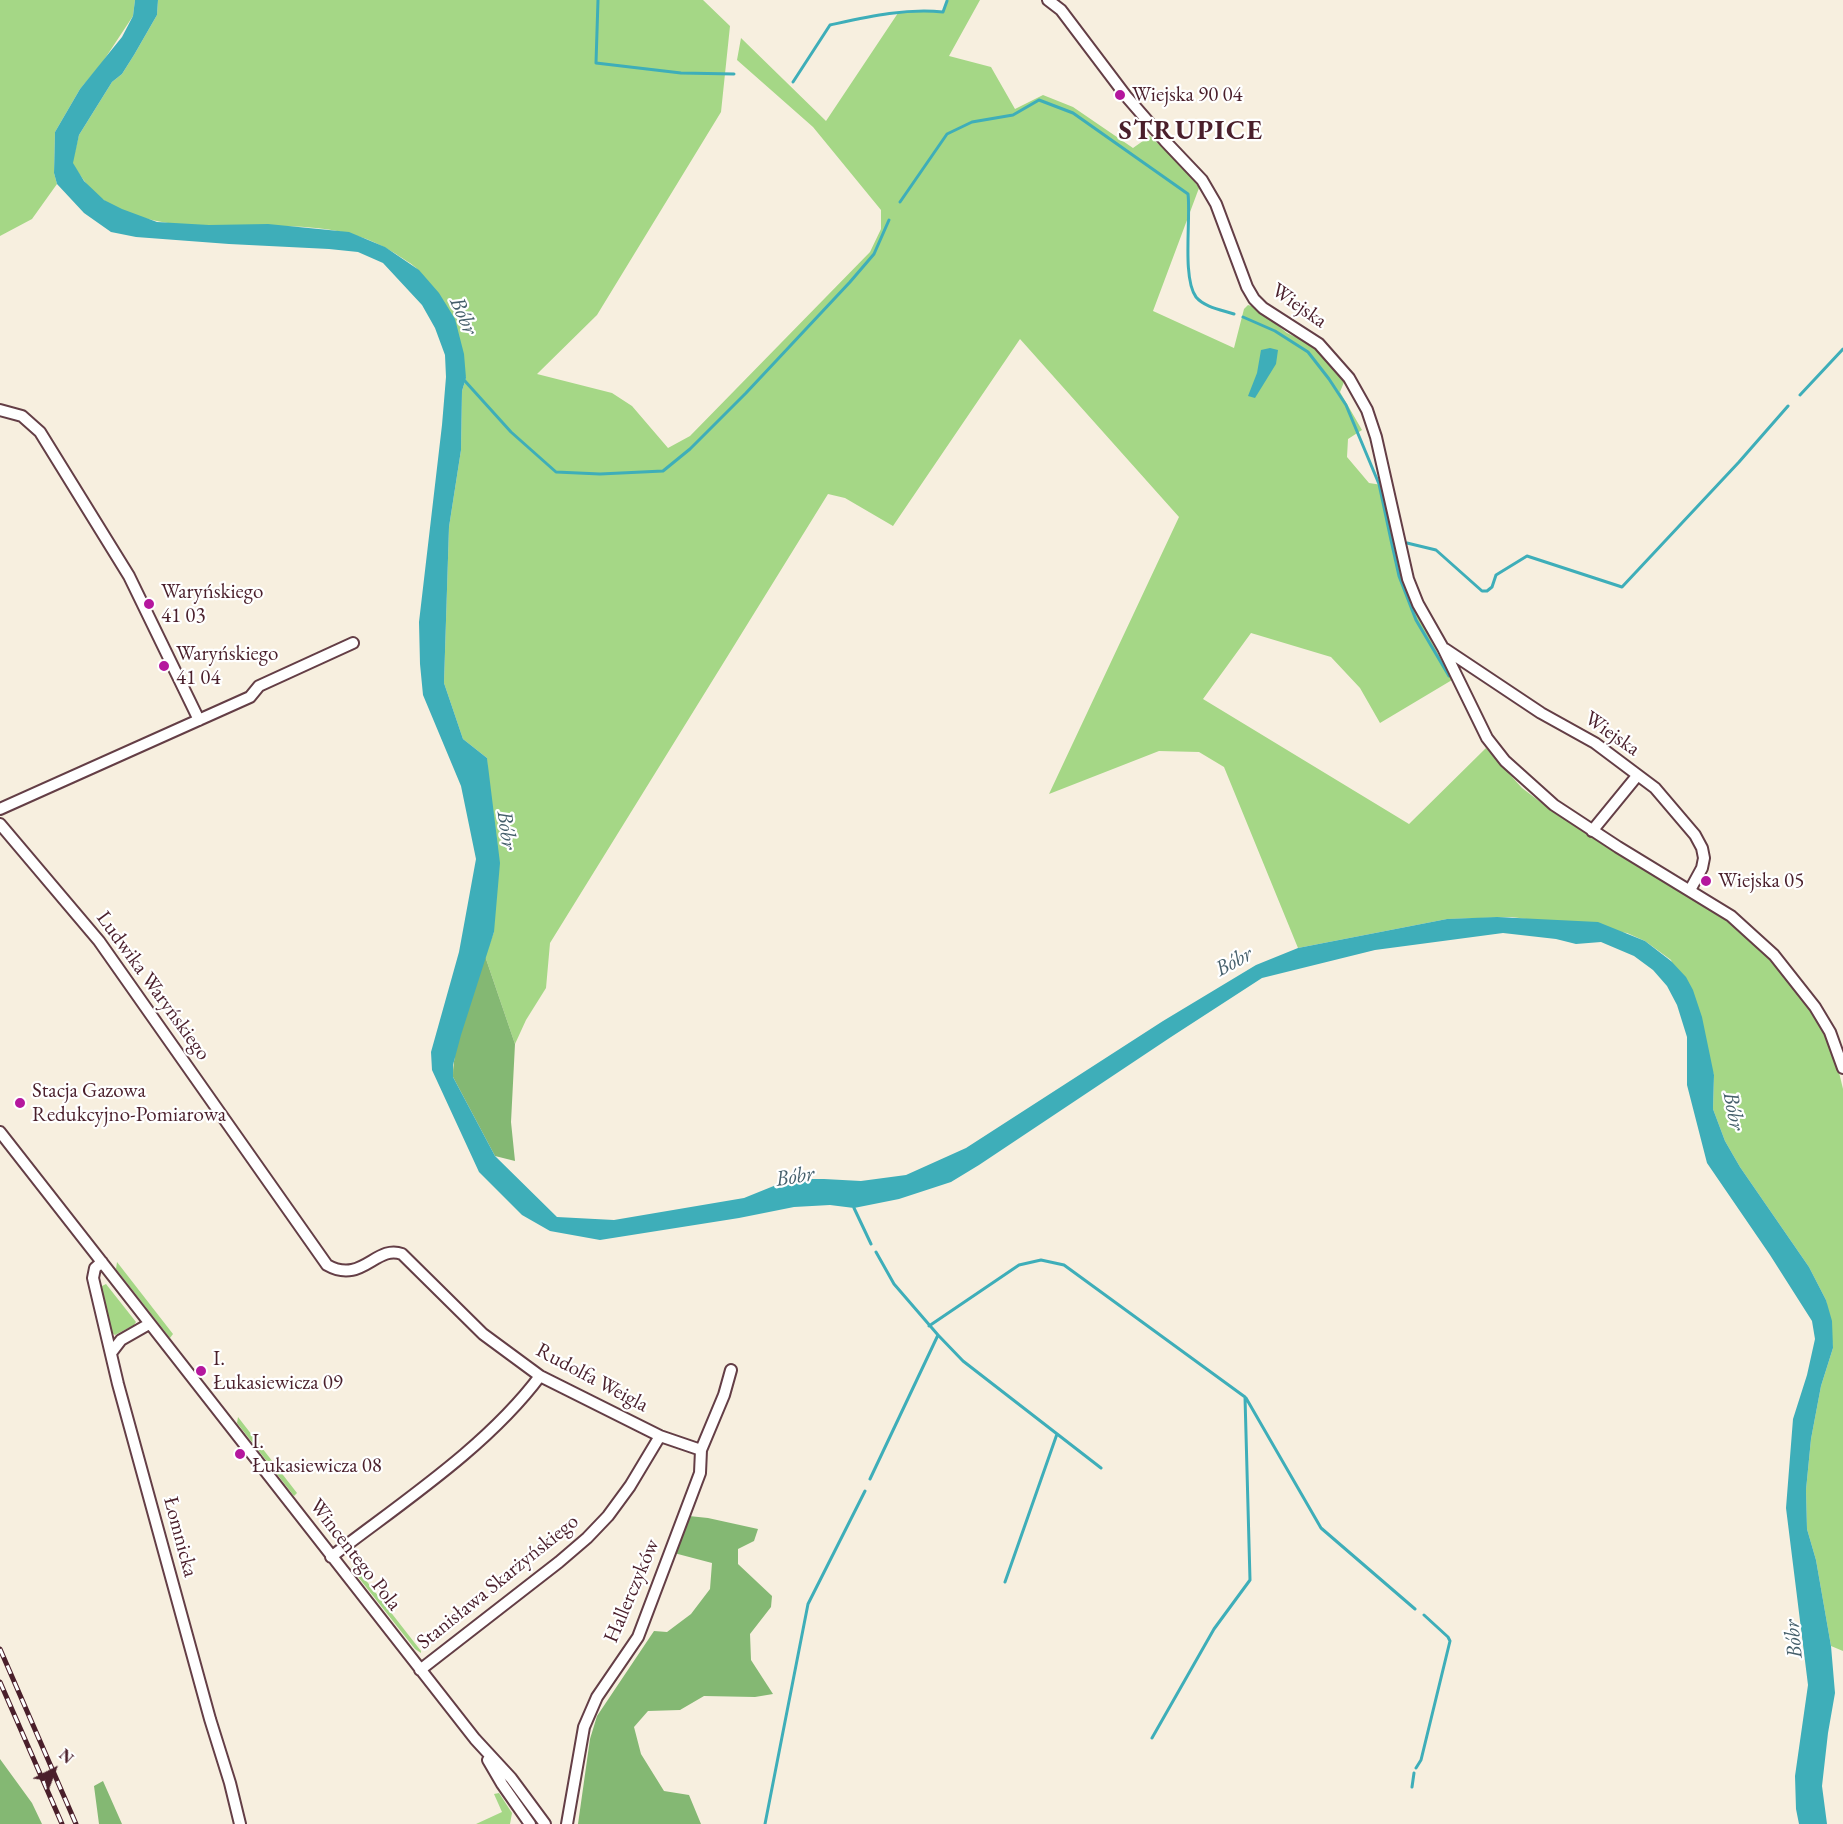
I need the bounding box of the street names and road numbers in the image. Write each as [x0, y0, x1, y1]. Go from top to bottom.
street label: Wiejska [1266, 278, 1332, 334]
street label: Wiejska [1579, 706, 1645, 762]
street label: Ludwika Waryńskiego [90, 906, 216, 1066]
street label: Rudolfa Weigla [532, 1338, 652, 1418]
street label: Łomnicka [157, 1494, 203, 1580]
street label: Wincentego Pola [304, 1494, 406, 1616]
street label: Stanisława Skarżyńskiego [412, 1509, 584, 1655]
street label: Hallerczyków [599, 1535, 665, 1647]

